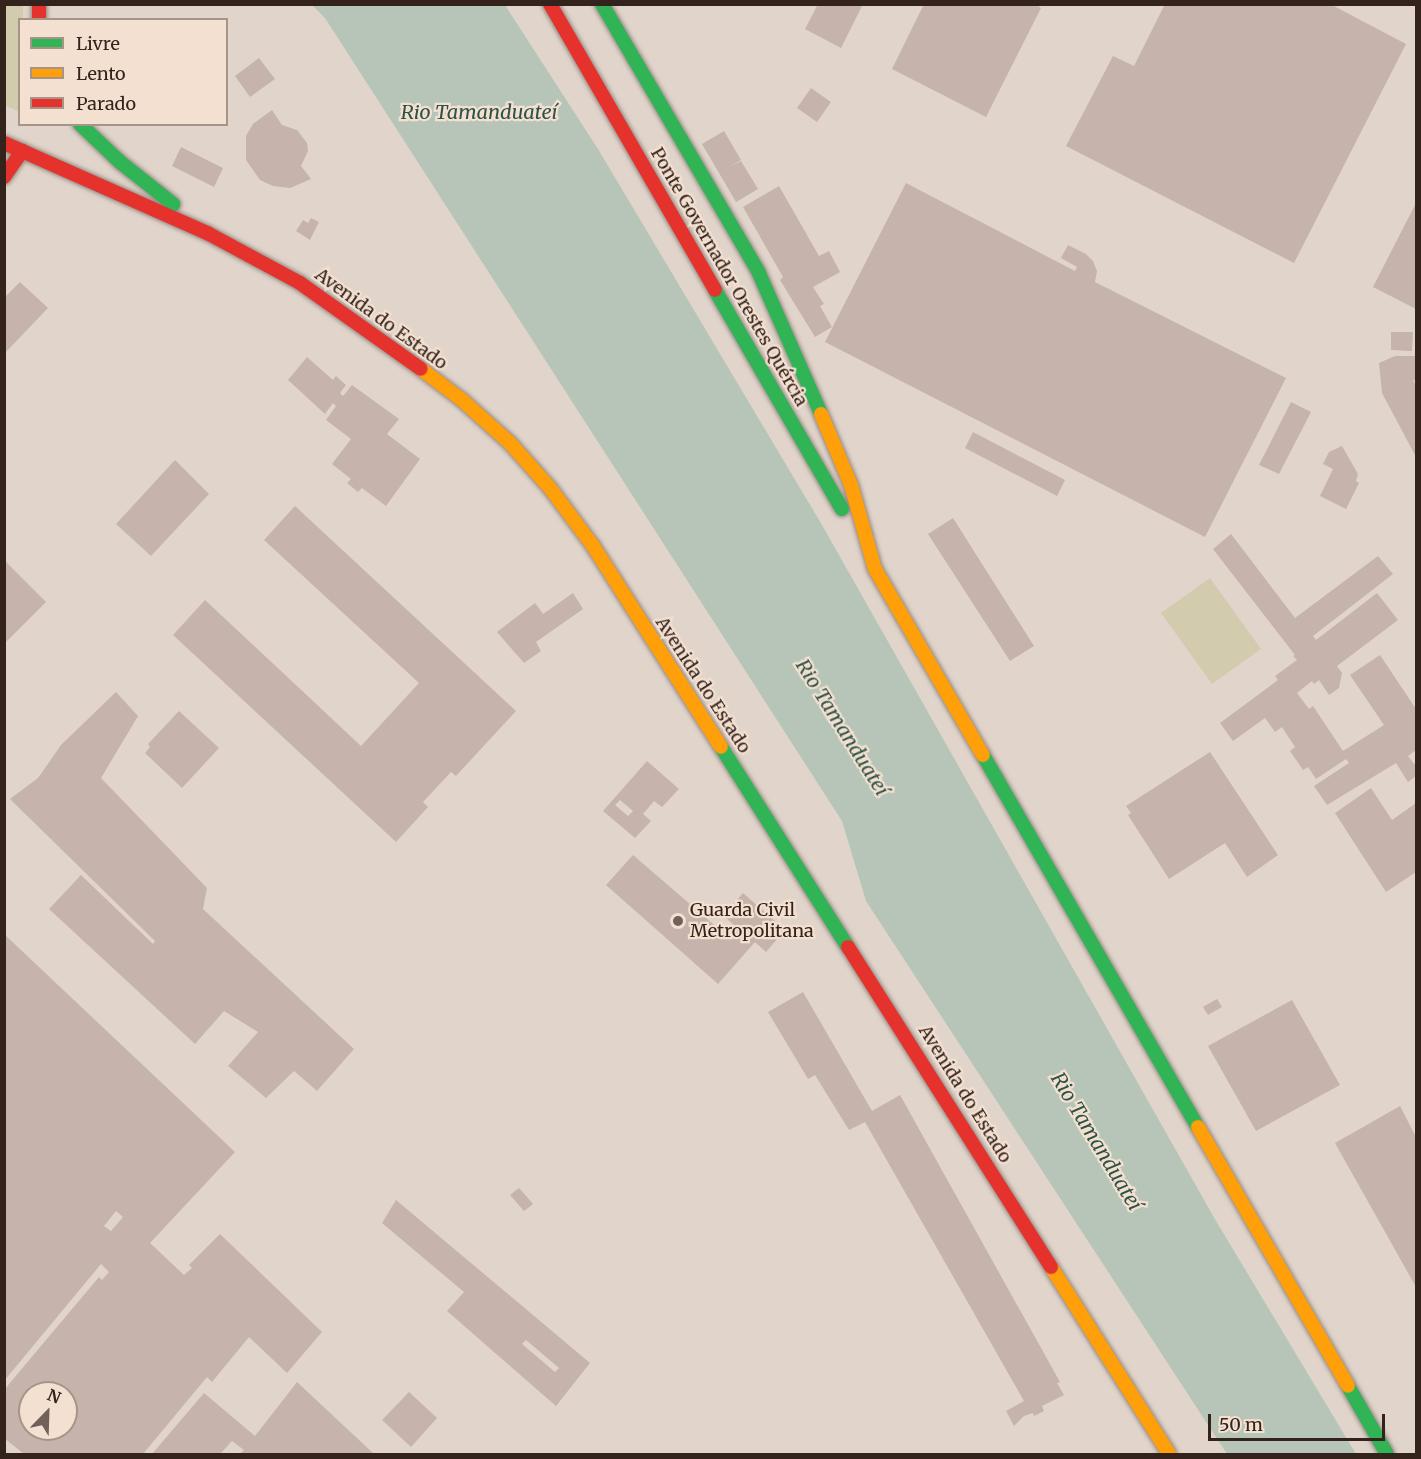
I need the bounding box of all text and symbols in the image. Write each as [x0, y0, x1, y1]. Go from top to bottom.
legend [18, 18, 228, 126]
text: Livre [76, 32, 120, 55]
text: Lento [76, 62, 126, 85]
text: Parado [76, 92, 136, 115]
water label: Rio Tamanduateí [401, 99, 557, 123]
street label: Ponte Governador Orestes Quércia [646, 144, 812, 410]
street label: Avenida do Estado [311, 264, 451, 374]
street label: Avenida do Estado [651, 613, 755, 757]
water label: Rio Tamanduateí [791, 654, 895, 800]
place label: Guarda Civil Metropolitana [690, 900, 814, 942]
marker: Guarda Civil Metropolitana [671, 914, 685, 928]
street label: Avenida do Estado [914, 1021, 1016, 1167]
water label: Rio Tamanduateí [1046, 1068, 1148, 1214]
north arrow [18, 1381, 78, 1441]
text: N [45, 1385, 64, 1408]
scale bar [1211, 1402, 1388, 1440]
text: 50 m [1219, 1413, 1263, 1436]

